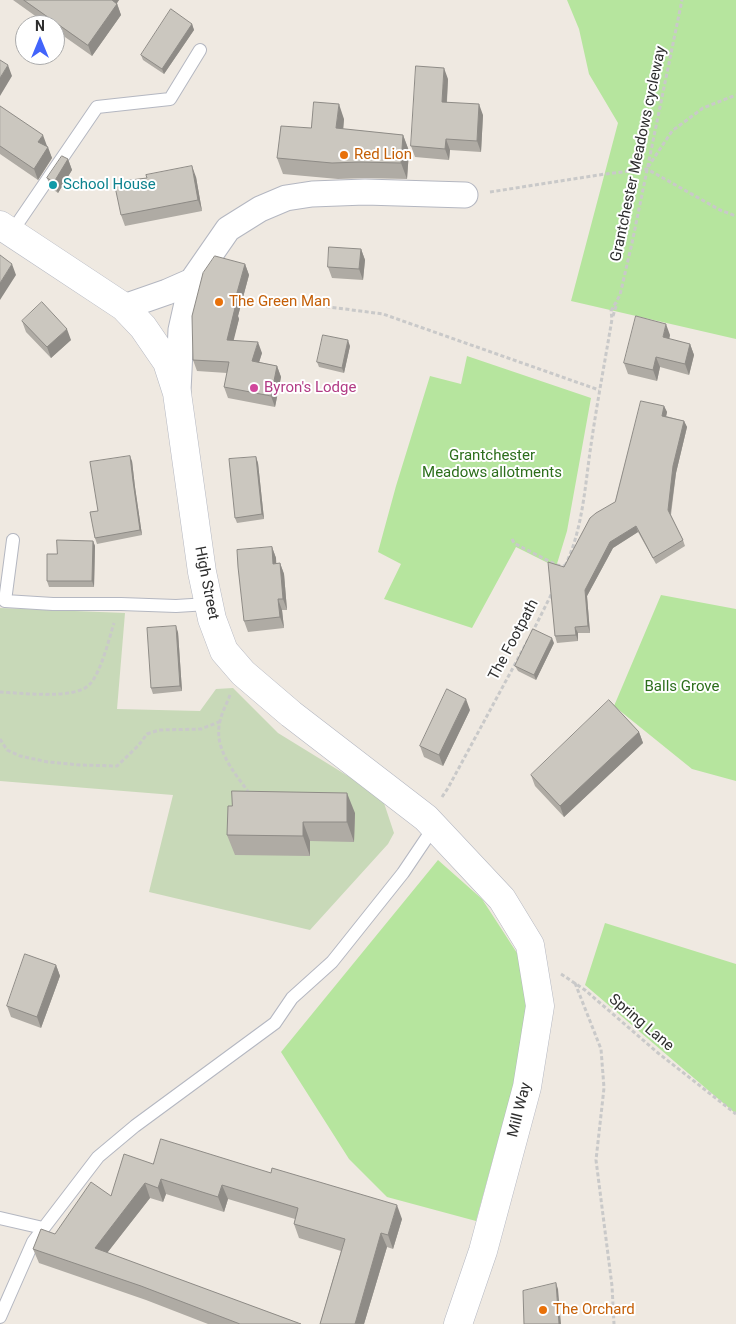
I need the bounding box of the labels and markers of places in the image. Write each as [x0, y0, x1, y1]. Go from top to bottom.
place label: Red Lion [354, 146, 412, 164]
marker: Red Lion [338, 149, 350, 161]
place label: School House [63, 176, 156, 194]
marker: School House [47, 179, 59, 191]
place label: The Green Man [229, 293, 330, 311]
marker: The Green Man [213, 296, 225, 308]
place label: Byron's Lodge [264, 379, 356, 397]
marker: Byron's Lodge [248, 382, 260, 394]
place label: The Orchard [553, 1301, 635, 1319]
marker: The Orchard [537, 1304, 549, 1316]

